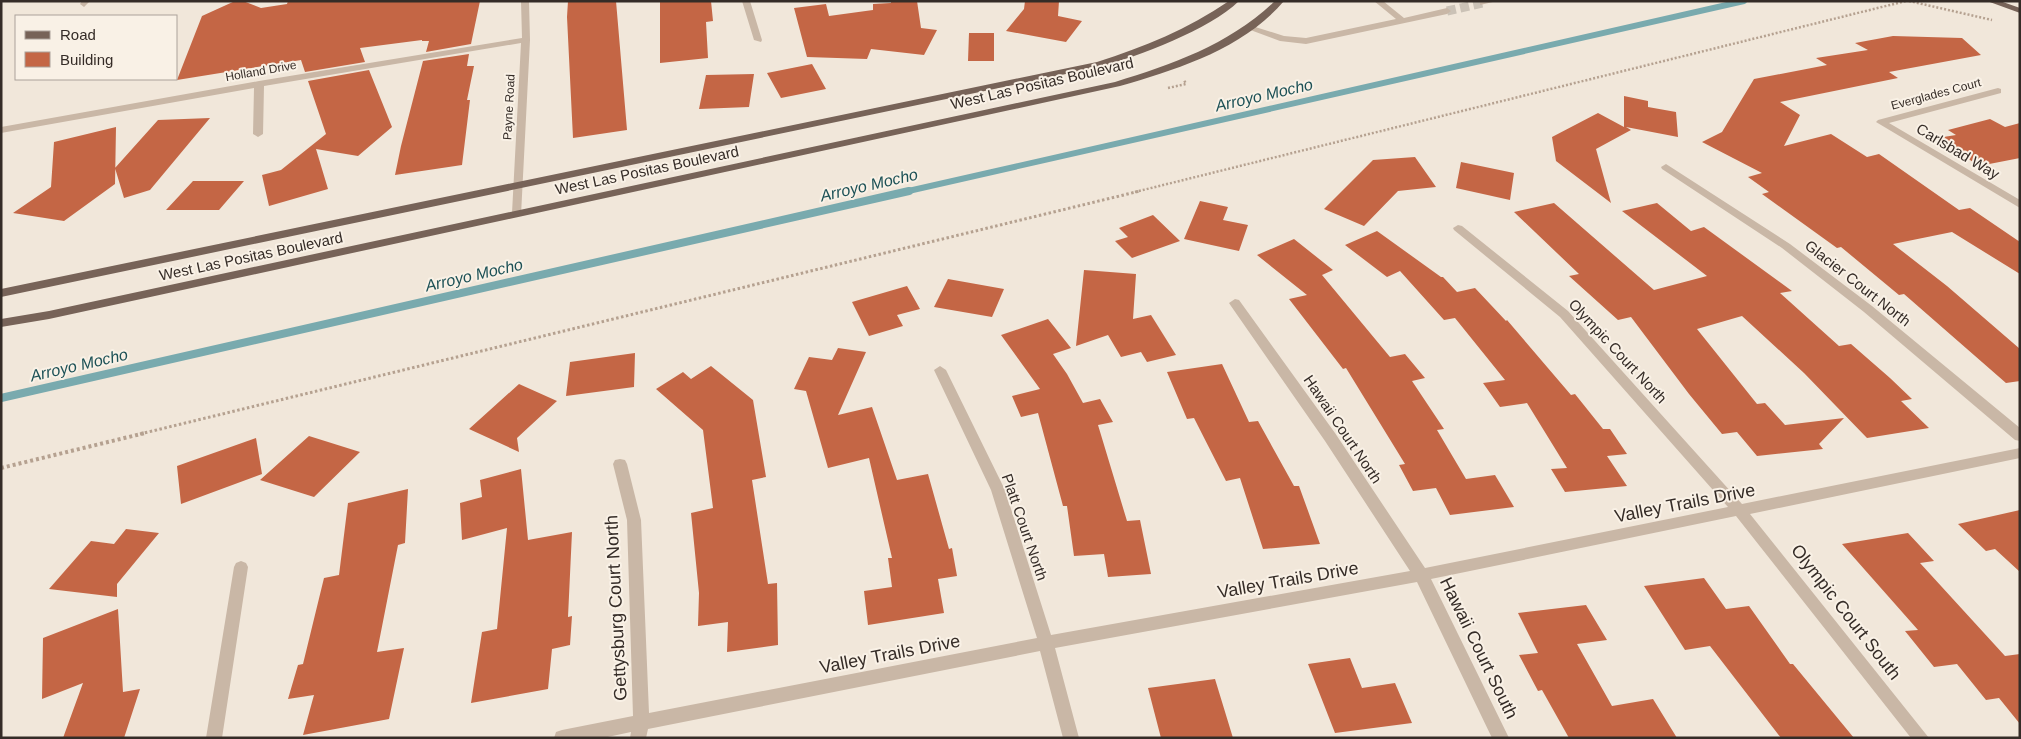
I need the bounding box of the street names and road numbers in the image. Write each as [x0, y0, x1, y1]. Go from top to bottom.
street label: West Las Positas Boulevard [949, 54, 1135, 112]
street label: Holland Drive [224, 58, 298, 84]
street label: Payne Road [500, 74, 518, 140]
street label: Everglades Court [1889, 75, 1983, 113]
street label: Carlsbad Way [1913, 120, 2003, 183]
street label: West Las Positas Boulevard [554, 142, 740, 198]
street label: West Las Positas Boulevard [158, 228, 344, 284]
street label: Glacier Court North [1802, 237, 1914, 329]
street label: Olympic Court North [1565, 296, 1671, 406]
street label: Hawaii Court North [1301, 372, 1385, 486]
street label: Platt Court North [999, 471, 1051, 583]
street label: Valley Trails Drive [1613, 480, 1757, 526]
street label: Gettysburg Court North [601, 515, 631, 701]
street label: Olympic Court South [1787, 540, 1905, 684]
street label: Valley Trails Drive [1216, 558, 1360, 602]
street label: Hawaii Court South [1436, 574, 1522, 722]
street label: Valley Trails Drive [818, 631, 962, 677]

